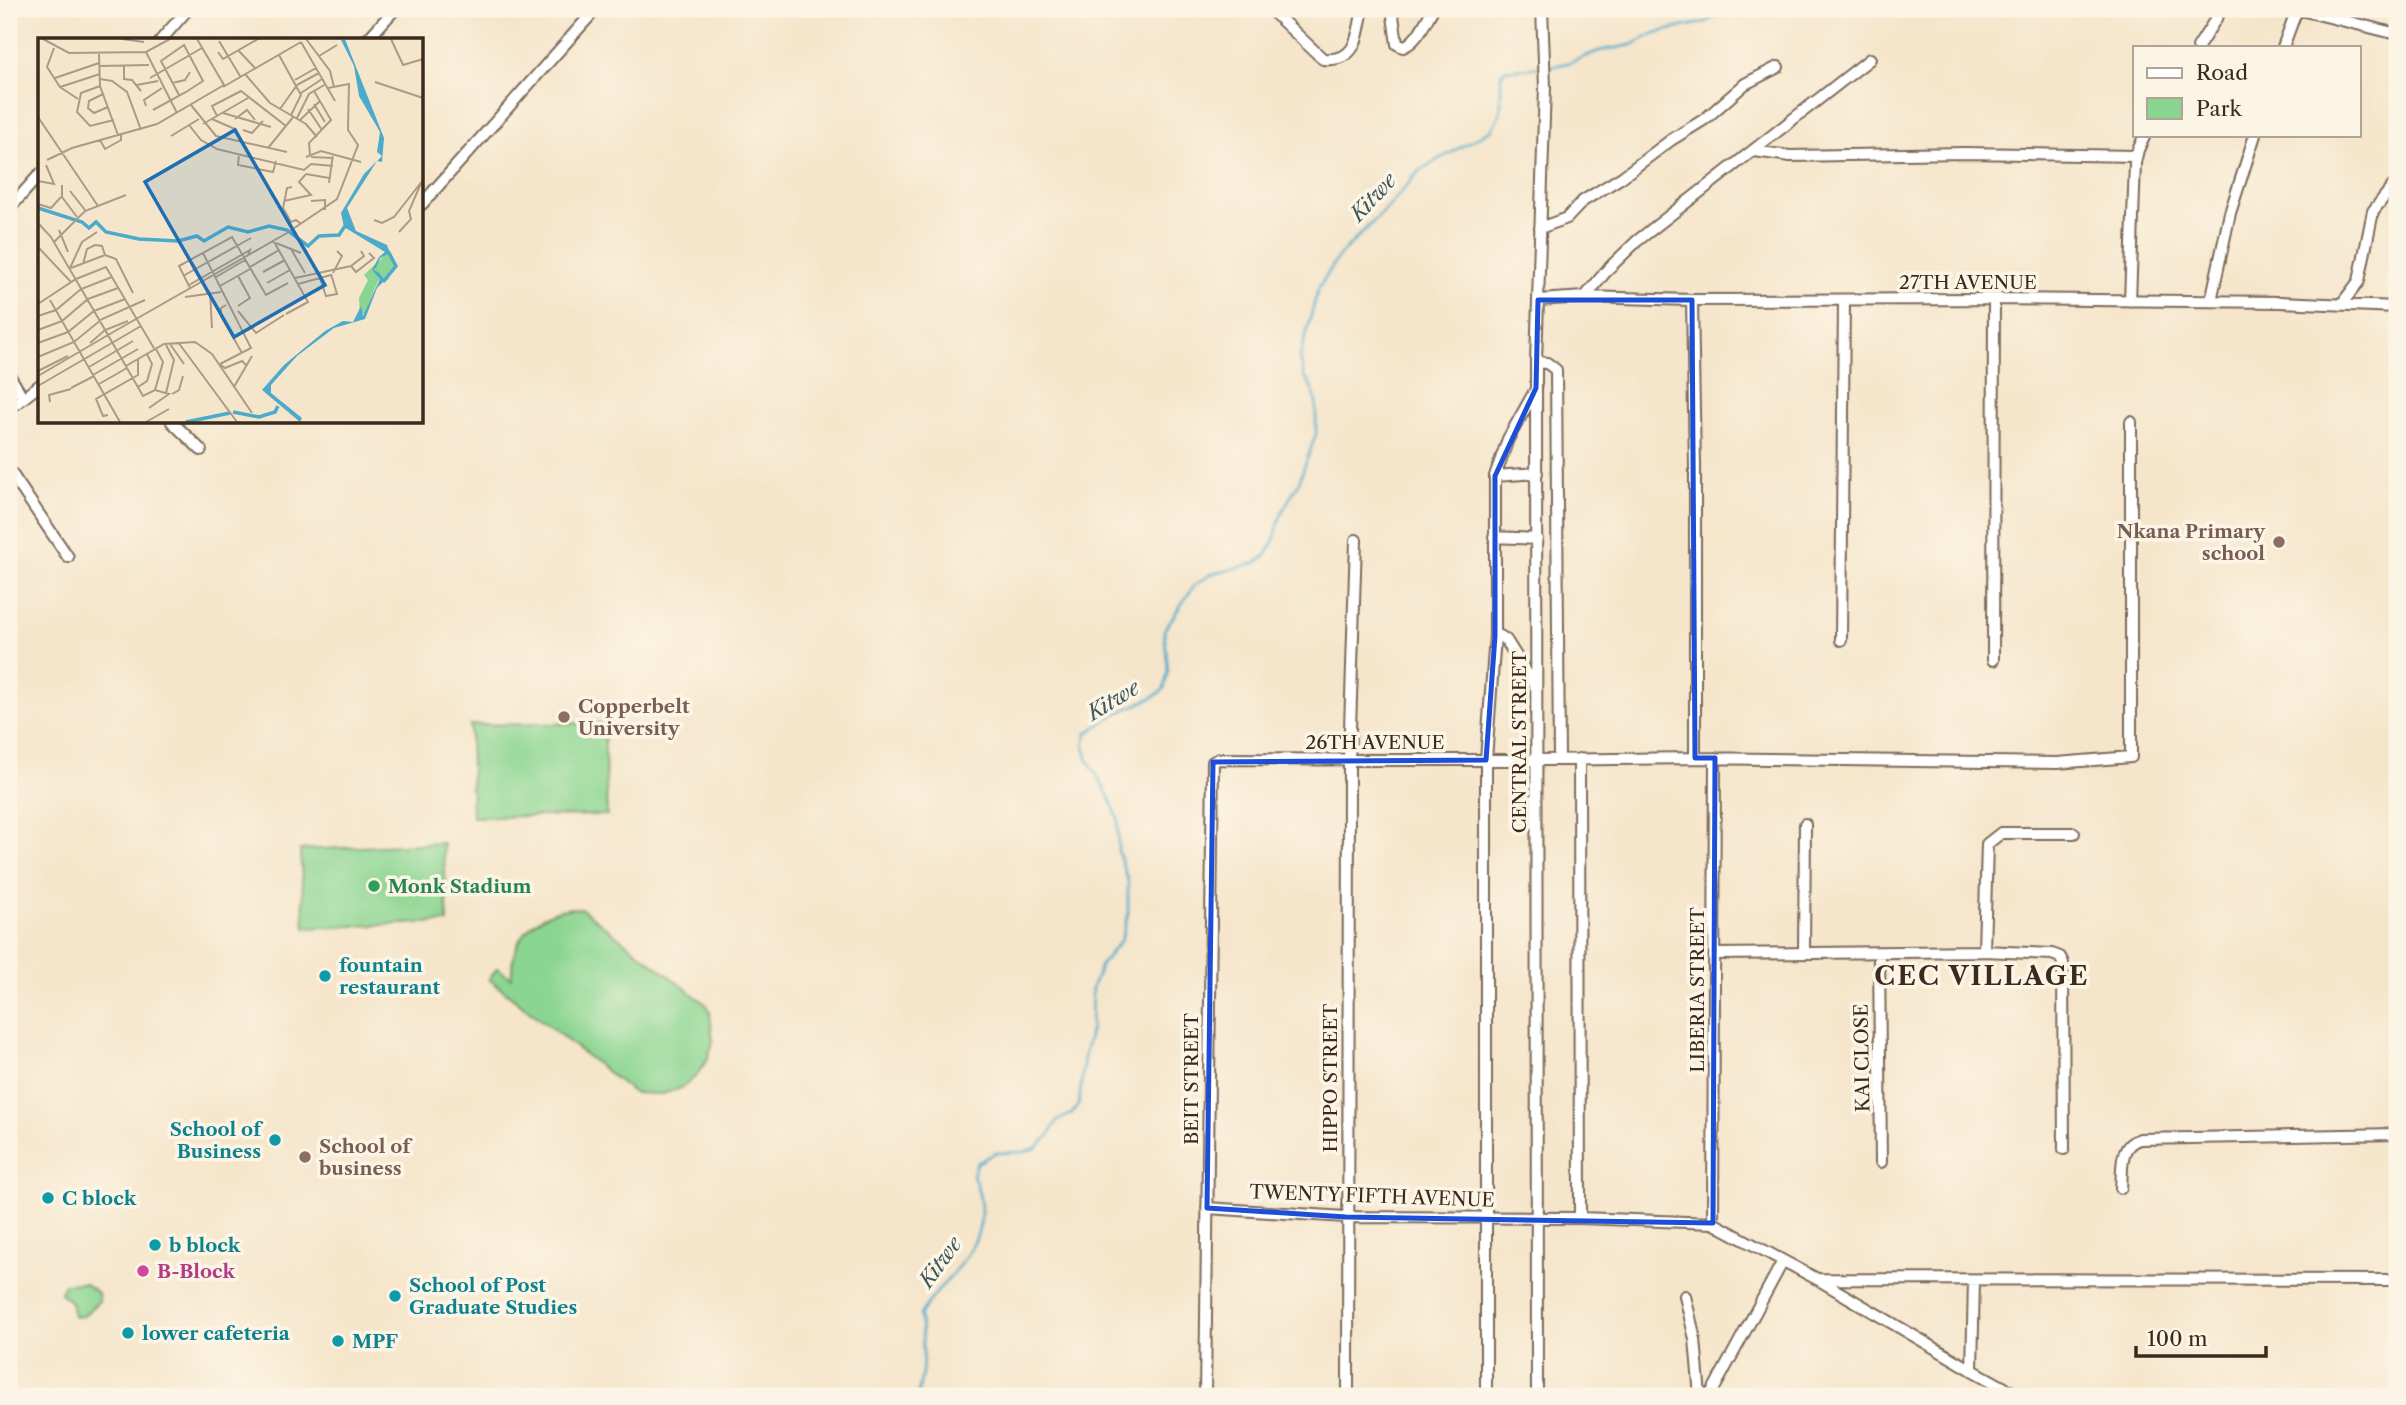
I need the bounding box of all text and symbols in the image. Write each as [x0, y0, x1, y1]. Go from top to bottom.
inset map [38, 38, 424, 424]
legend [2133, 46, 2360, 136]
text: Road [2196, 60, 2248, 85]
text: Park [2196, 96, 2242, 121]
water label: Kitwe [1343, 167, 1402, 228]
street label: 27TH AVENUE [1899, 271, 2037, 294]
place label: Nkana Primary school [2117, 520, 2266, 565]
marker: Nkana Primary school [2271, 534, 2287, 550]
street label: CENTRAL STREET [1508, 650, 1531, 833]
water label: Kitwe [1081, 674, 1144, 726]
place label: Copperbelt University [578, 695, 690, 740]
marker: Copperbelt University [556, 709, 572, 725]
street label: 26TH AVENUE [1305, 731, 1445, 754]
place label: Monk Stadium [388, 875, 532, 898]
marker: Monk Stadium [366, 878, 382, 894]
street label: LIBERIA STREET [1686, 907, 1709, 1073]
place label: fountain restaurant [339, 954, 440, 999]
district label: CEC VILLAGE [1874, 960, 2090, 992]
marker: fountain restaurant [317, 968, 333, 984]
street label: HIPPO STREET [1319, 1003, 1342, 1153]
street label: KAI CLOSE [1850, 1004, 1874, 1112]
street label: BEIT STREET [1180, 1012, 1203, 1145]
place label: School of Business [170, 1118, 264, 1163]
marker: School of Business [267, 1132, 283, 1148]
place label: School of business [318, 1135, 413, 1180]
marker: School of business [297, 1149, 313, 1165]
street label: TWENTY FIFTH AVENUE [1249, 1180, 1495, 1212]
place label: C block [62, 1187, 137, 1210]
marker: C block [40, 1190, 56, 1206]
water label: Kitwe [912, 1231, 967, 1294]
place label: b block [168, 1234, 241, 1257]
marker: b block [147, 1237, 163, 1253]
place label: B-Block [157, 1260, 236, 1283]
marker: B-Block [135, 1263, 151, 1279]
place label: School of Post Graduate Studies [409, 1274, 577, 1319]
marker: School of Post Graduate Studies [387, 1288, 403, 1304]
scale bar [2136, 1314, 2266, 1358]
place label: lower cafeteria [142, 1322, 291, 1345]
marker: lower cafeteria [120, 1325, 136, 1341]
text: 100 m [2147, 1326, 2208, 1351]
place label: MPF [352, 1330, 398, 1353]
marker: MPF [330, 1333, 346, 1349]

